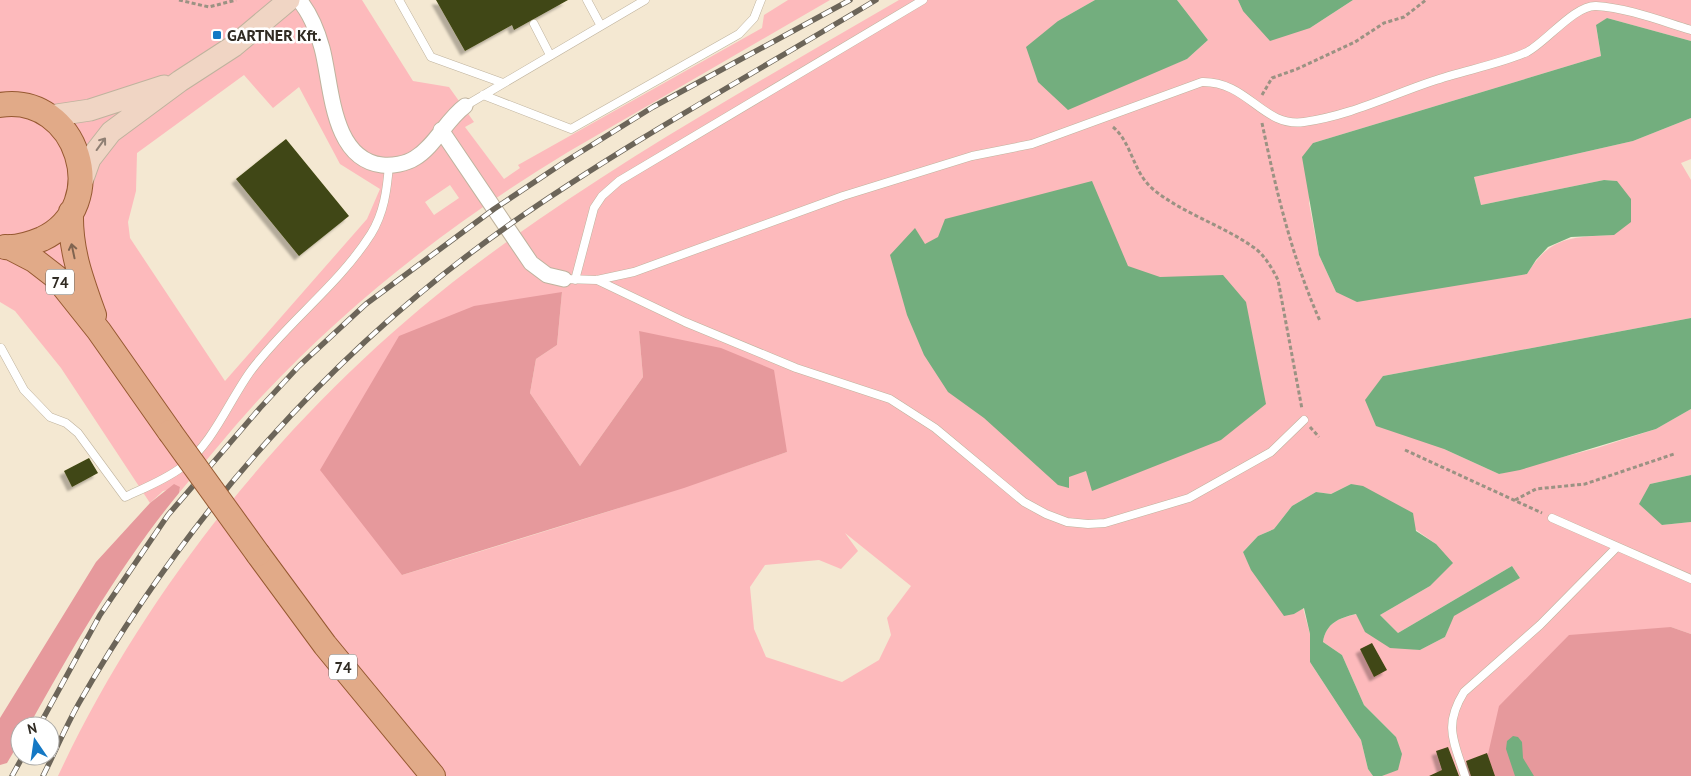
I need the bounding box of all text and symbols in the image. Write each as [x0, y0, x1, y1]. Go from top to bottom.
place label: GARTNER Kft. [227, 25, 321, 45]
marker: GARTNER Kft. [211, 29, 223, 41]
one-way arrow [96, 137, 106, 151]
one-way arrow [68, 243, 77, 259]
road number: 74 [46, 270, 74, 294]
road number: 74 [329, 654, 357, 680]
north arrow [10, 716, 60, 766]
text: N [26, 719, 39, 738]

